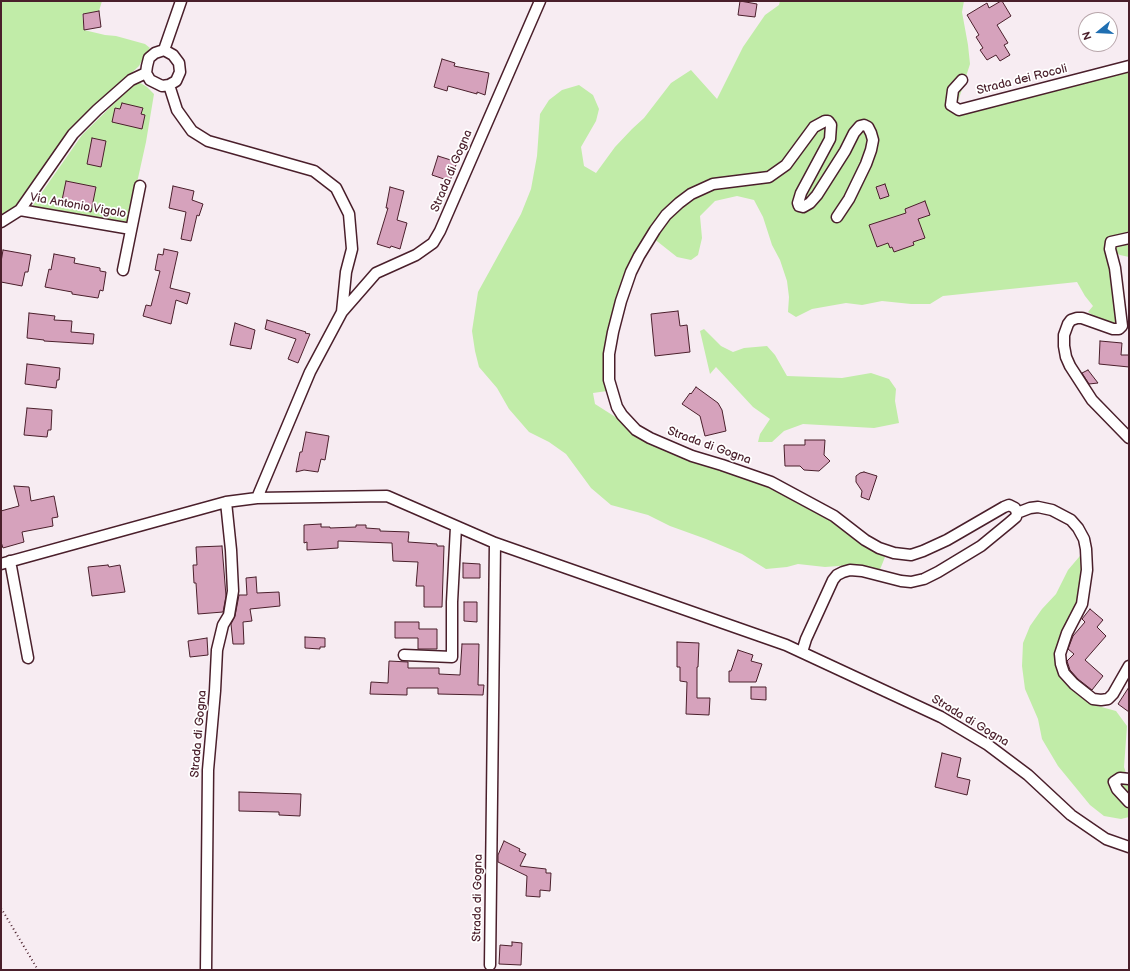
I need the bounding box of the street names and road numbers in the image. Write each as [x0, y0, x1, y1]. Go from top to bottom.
street label: Strada dei Rocoli [975, 62, 1069, 98]
street label: Strada di Gogna [428, 128, 476, 214]
street label: Via Antonio Vigolo [29, 190, 127, 222]
street label: Strada di Gogna [665, 424, 753, 468]
street label: Strada di Gogna [188, 690, 210, 778]
street label: Strada di Gogna [929, 692, 1011, 750]
street label: Strada di Gogna [470, 854, 486, 942]

